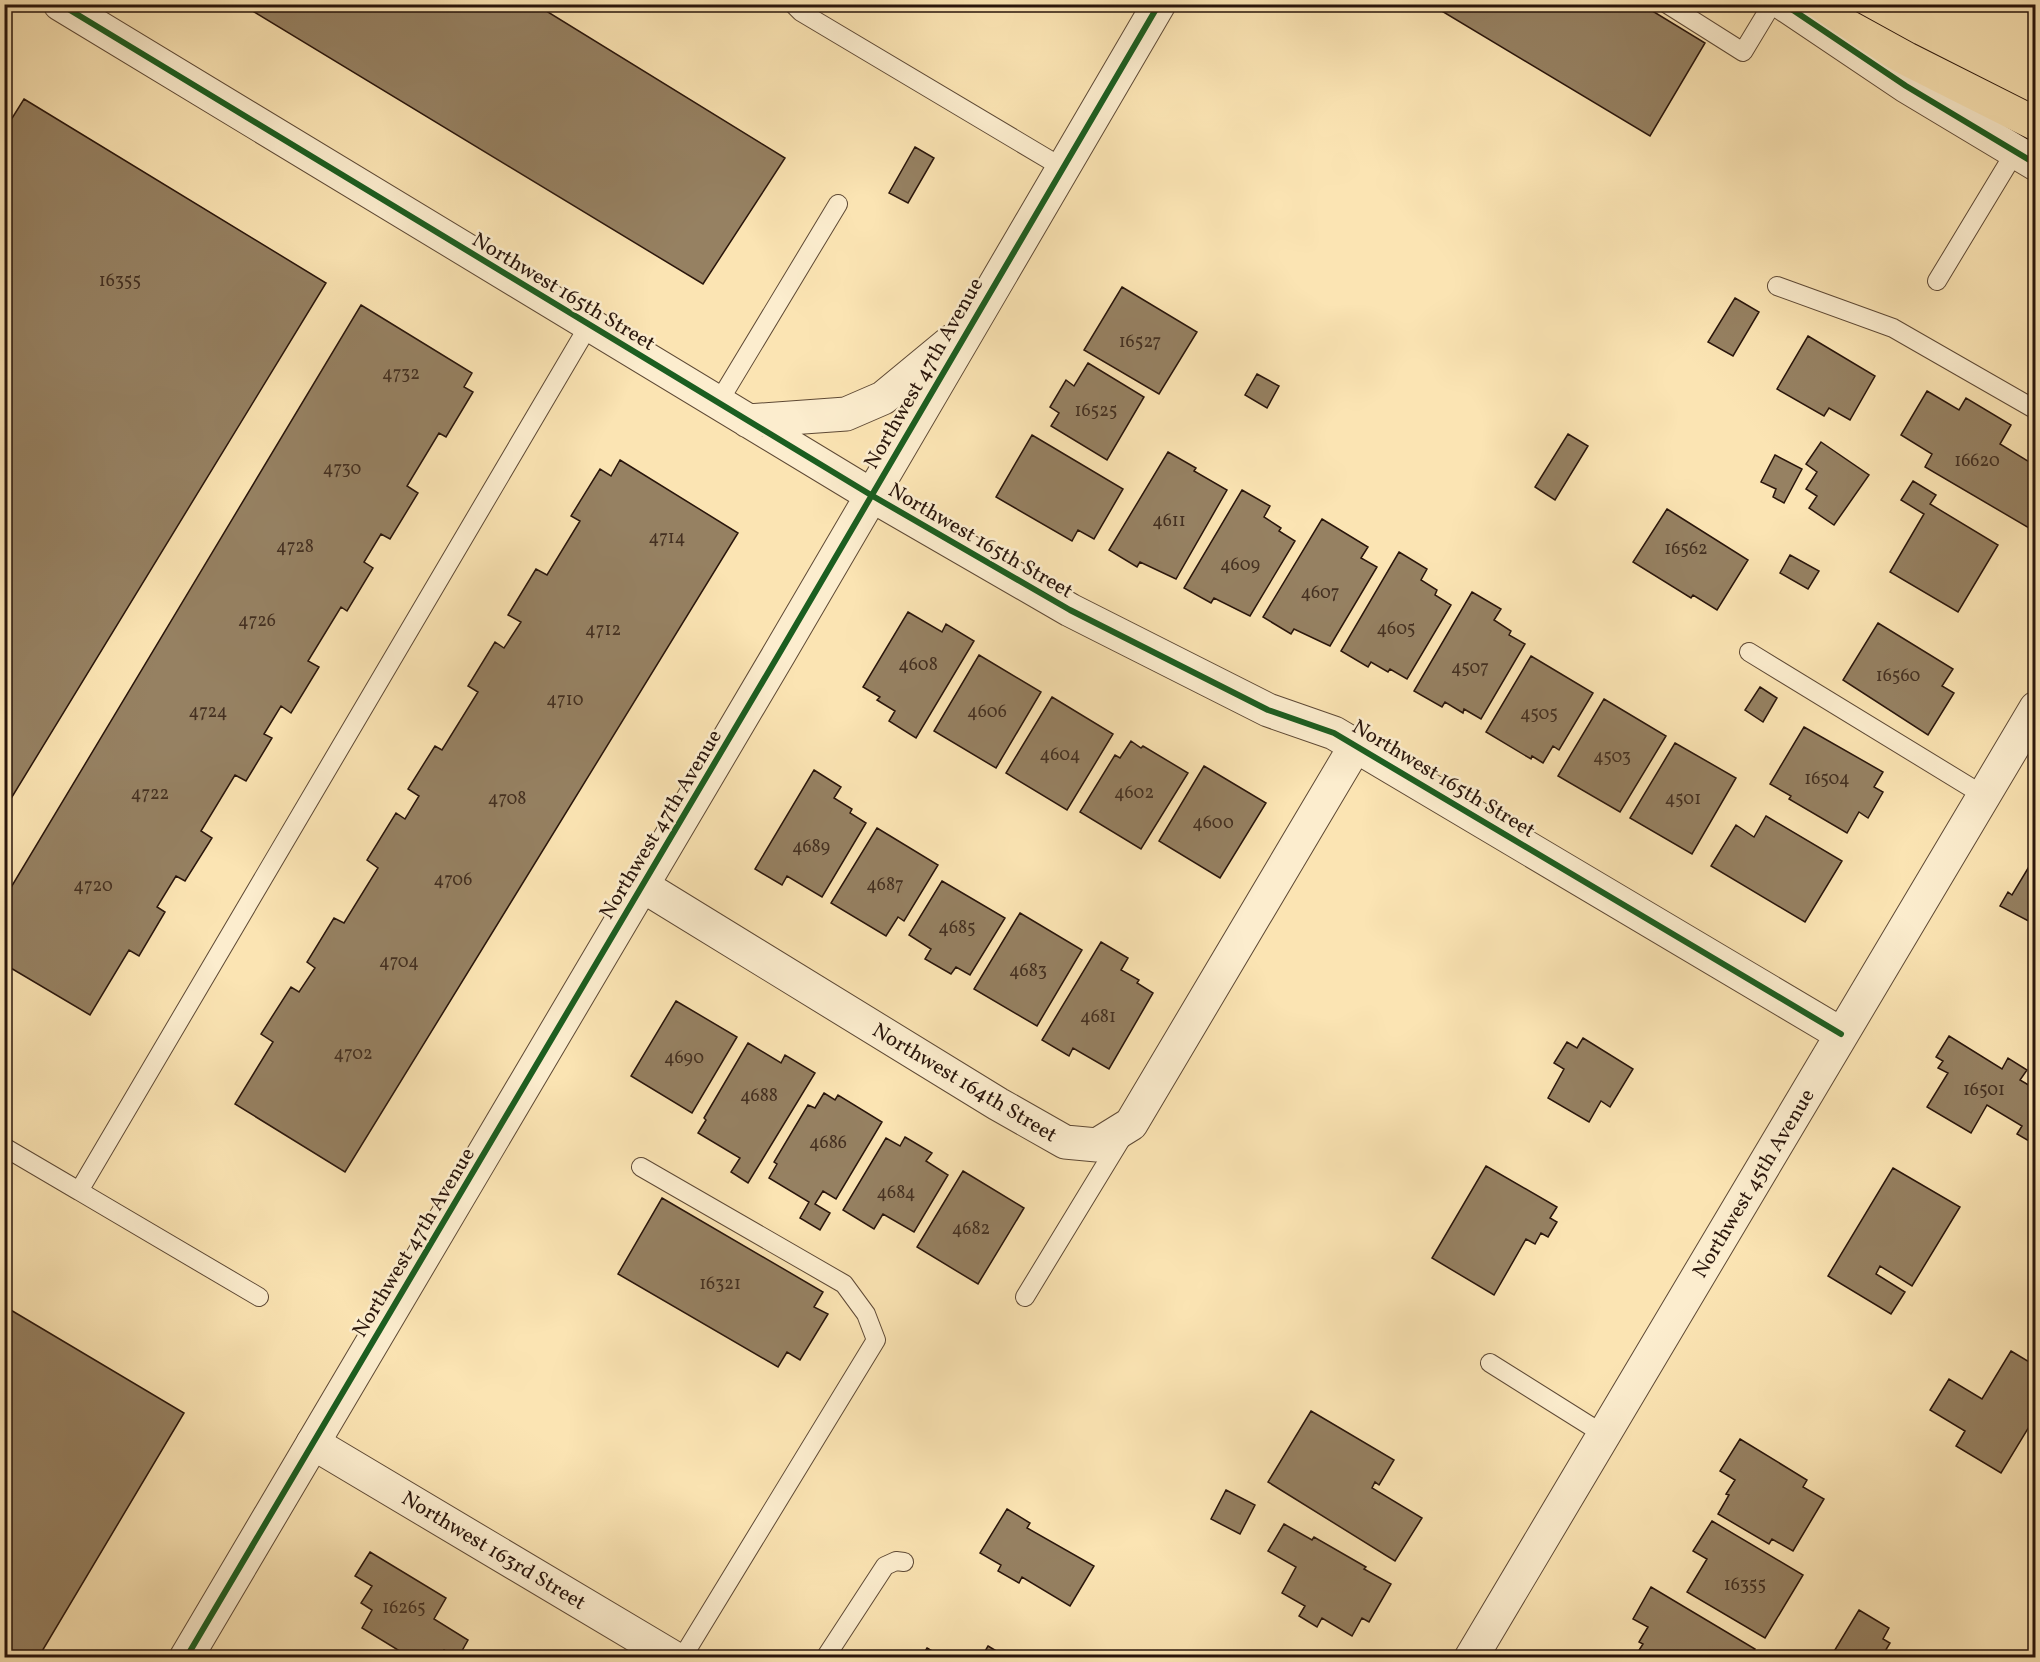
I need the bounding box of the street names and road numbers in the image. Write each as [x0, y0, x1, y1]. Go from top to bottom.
street label: Northwest 165th Street [466, 226, 660, 359]
street label: Northwest 47th Avenue [858, 273, 991, 475]
street label: Northwest 165th Street [882, 476, 1078, 606]
street label: Northwest 165th Street [1346, 713, 1540, 846]
street label: Northwest 47th Avenue [593, 724, 730, 925]
street label: Northwest 164th Street [866, 1017, 1062, 1150]
street label: Northwest 45th Avenue [1686, 1084, 1822, 1284]
street label: Northwest 47th Avenue [346, 1142, 483, 1343]
street label: Northwest 163rd Street [396, 1485, 591, 1618]

